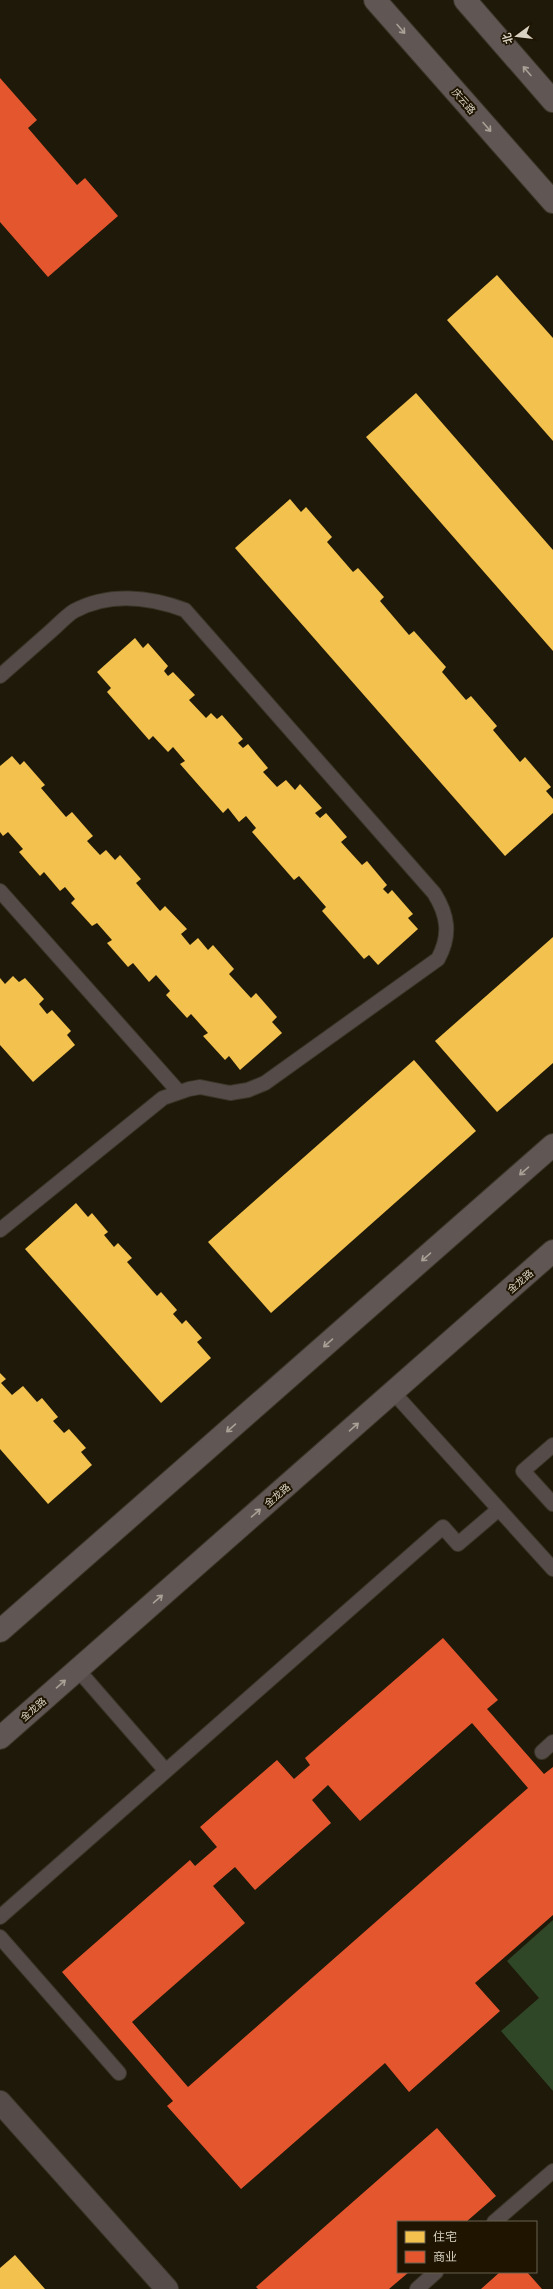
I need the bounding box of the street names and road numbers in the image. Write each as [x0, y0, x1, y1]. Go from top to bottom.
street label: 庆云路 [450, 86, 478, 116]
street label: 金龙路 [505, 1267, 535, 1295]
street label: 金龙路 [262, 1481, 292, 1509]
street label: 金龙路 [18, 1695, 48, 1723]

